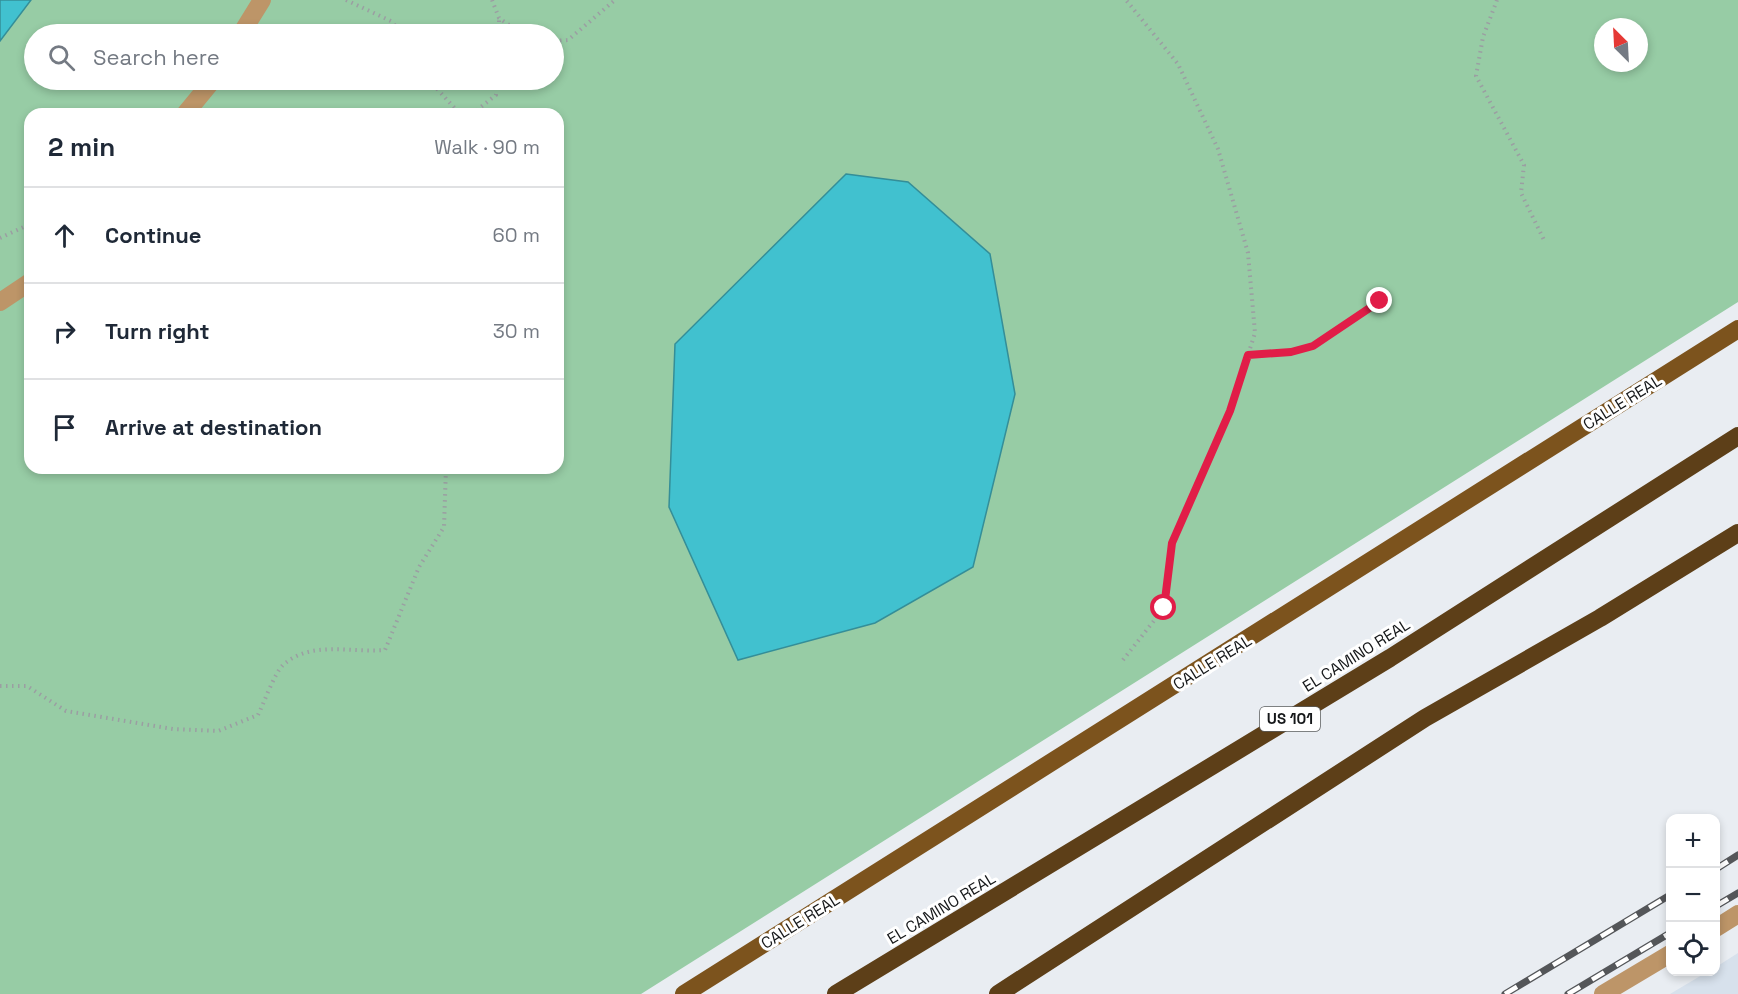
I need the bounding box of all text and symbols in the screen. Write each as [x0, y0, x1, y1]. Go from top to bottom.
north arrow [1594, 18, 1648, 72]
search box [24, 24, 564, 90]
icon: search [45, 41, 78, 74]
text: Search here [93, 43, 220, 71]
text: 2 min [48, 130, 115, 164]
text: Walk · 90 m [434, 134, 540, 160]
icon: ahead [48, 219, 81, 252]
text: Continue [105, 221, 201, 249]
text: 60 m [493, 222, 540, 248]
route end [1366, 287, 1392, 313]
icon: right [48, 315, 81, 348]
text: Turn right [105, 317, 210, 345]
text: 30 m [493, 318, 540, 344]
street label: CALLE REAL [1579, 370, 1666, 435]
icon: arrive [48, 411, 81, 444]
text: Arrive at destination [105, 413, 322, 441]
route start [1150, 594, 1176, 620]
street label: EL CAMINO REAL [1299, 614, 1414, 697]
street label: CALLE REAL [1169, 630, 1256, 695]
road number: US 101 [1260, 707, 1320, 731]
map controls [1666, 814, 1720, 976]
button: + [1666, 814, 1720, 868]
street label: EL CAMINO REAL [883, 868, 1000, 949]
button: − [1666, 868, 1720, 922]
street label: CALLE REAL [757, 889, 844, 954]
button: locate [1666, 922, 1720, 976]

